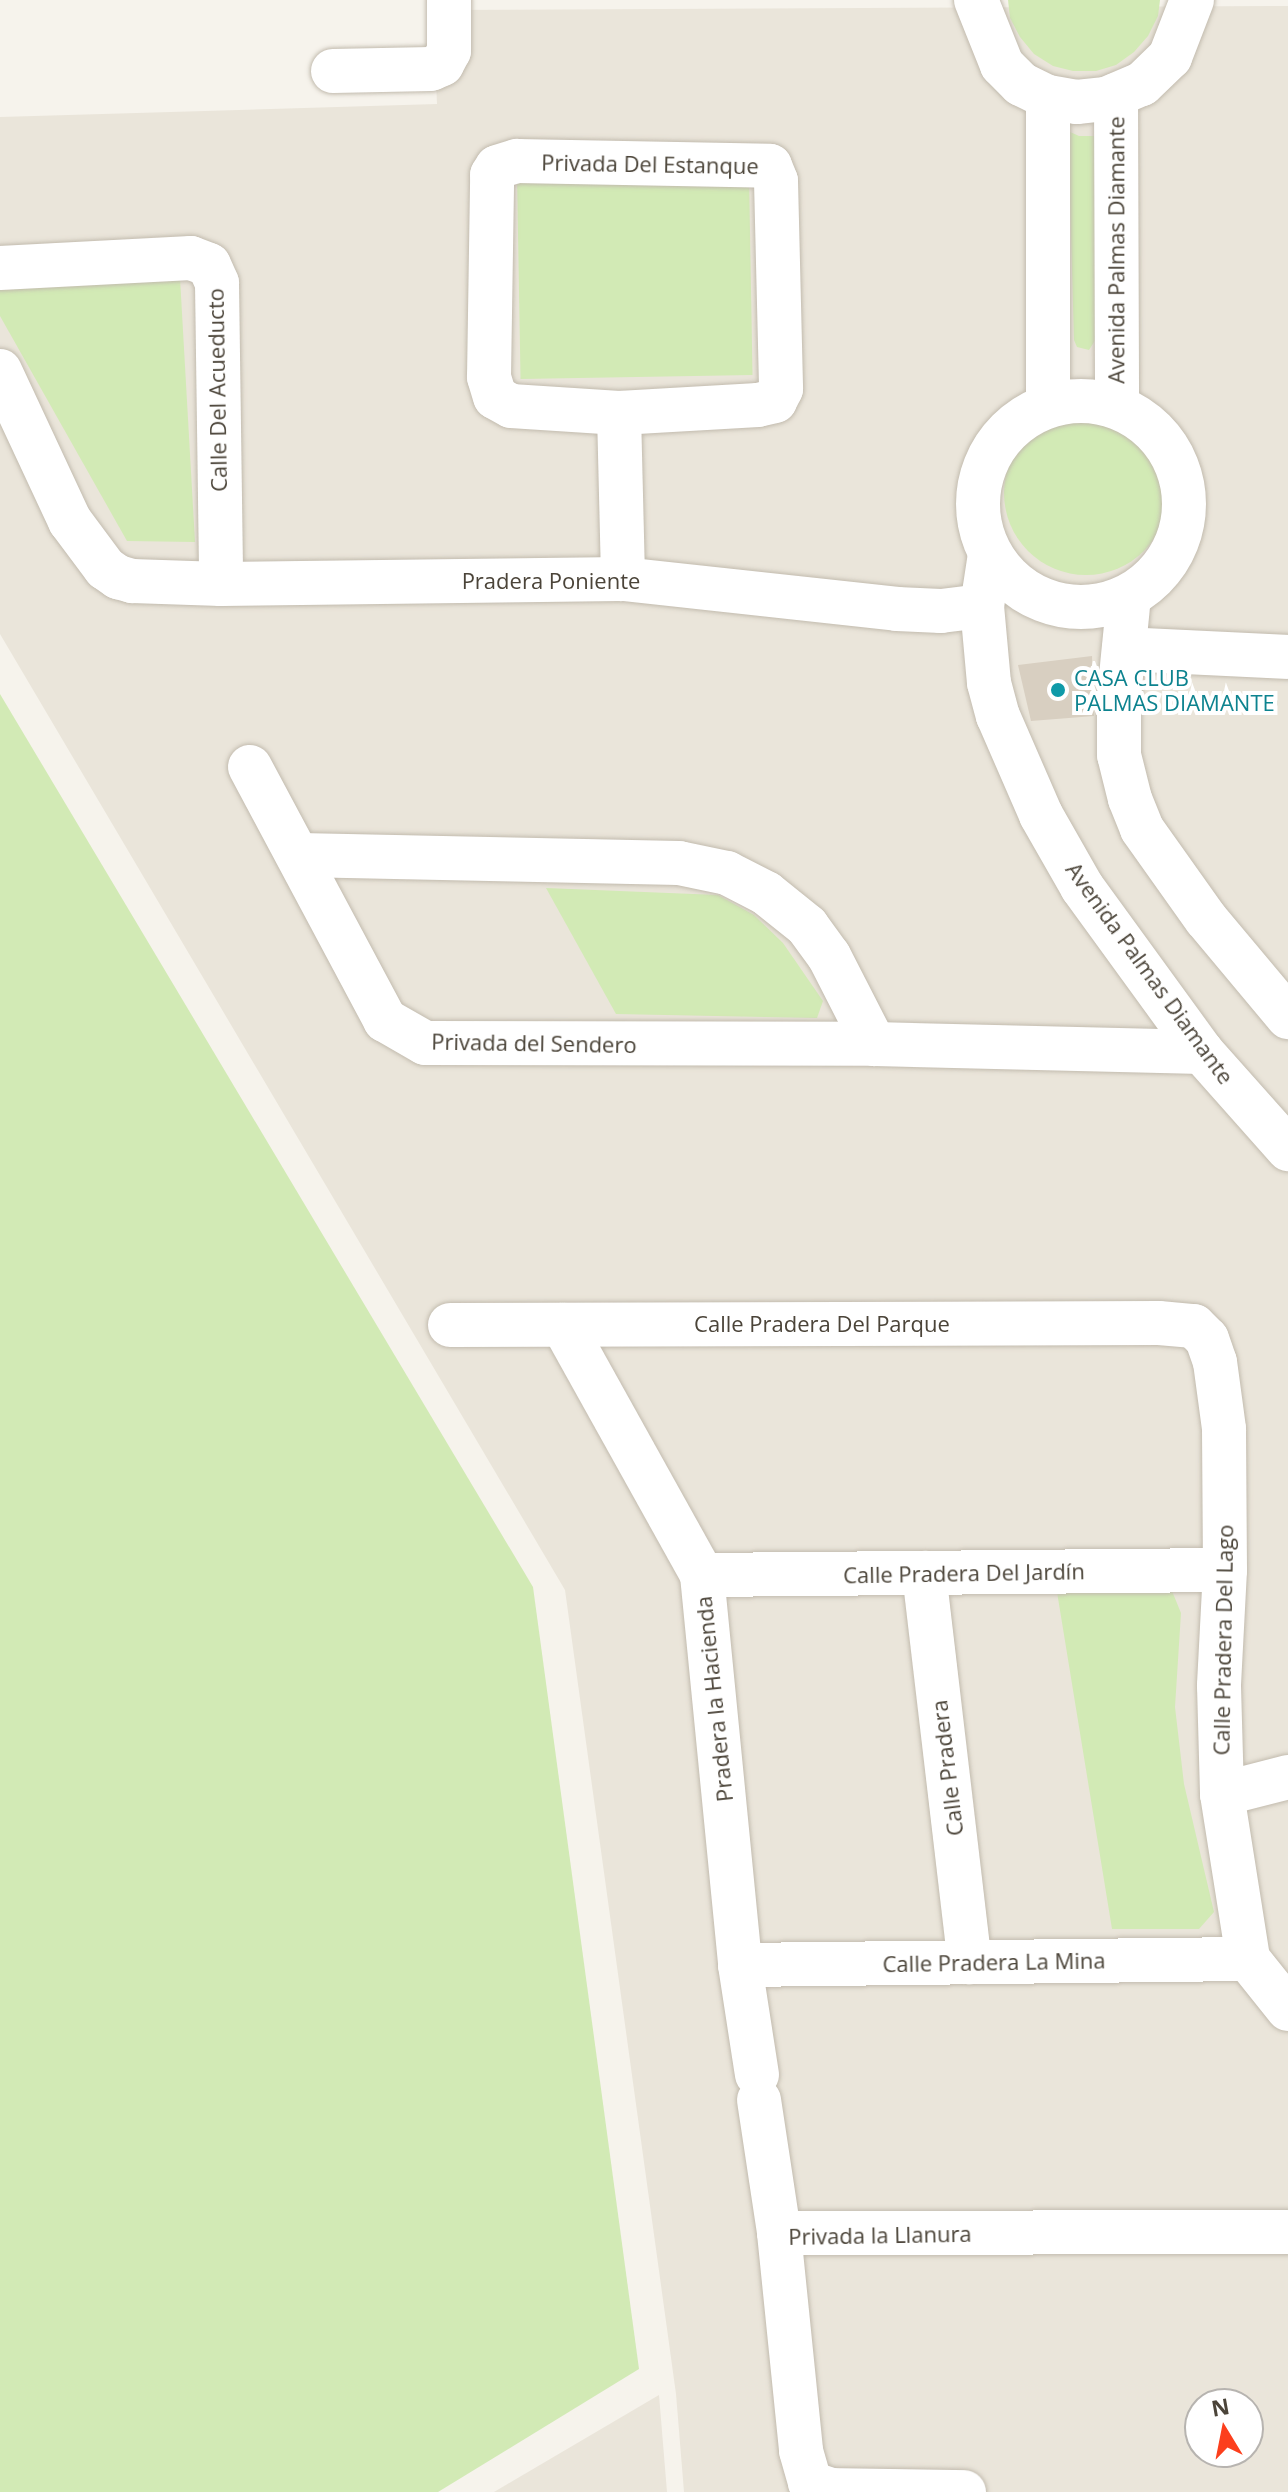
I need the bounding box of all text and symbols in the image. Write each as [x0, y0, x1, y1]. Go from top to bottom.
street label: Avenida Palmas Diamante [1103, 116, 1129, 384]
street label: Privada Del Estanque [541, 149, 759, 179]
street label: Calle Del Acueducto [202, 288, 232, 492]
street label: Pradera Poniente [462, 568, 640, 594]
place label: CASA CLUB PALMAS DIAMANTE [1074, 664, 1275, 716]
marker: CASA CLUB PALMAS DIAMANTE [1049, 681, 1067, 699]
street label: Avenida Palmas Diamante [1061, 857, 1239, 1089]
street label: Privada del Sendero [431, 1028, 637, 1058]
street label: Calle Pradera Del Parque [694, 1311, 950, 1337]
street label: Calle Pradera Del Lago [1208, 1524, 1238, 1756]
street label: Calle Pradera Del Jardín [843, 1558, 1085, 1588]
street label: Pradera la Hacienda [690, 1595, 738, 1803]
street label: Calle Pradera [926, 1699, 968, 1837]
street label: Calle Pradera La Mina [882, 1947, 1106, 1977]
street label: Privada la Llanura [788, 2220, 972, 2250]
north arrow [1184, 2388, 1264, 2468]
text: N [1209, 2390, 1232, 2423]

